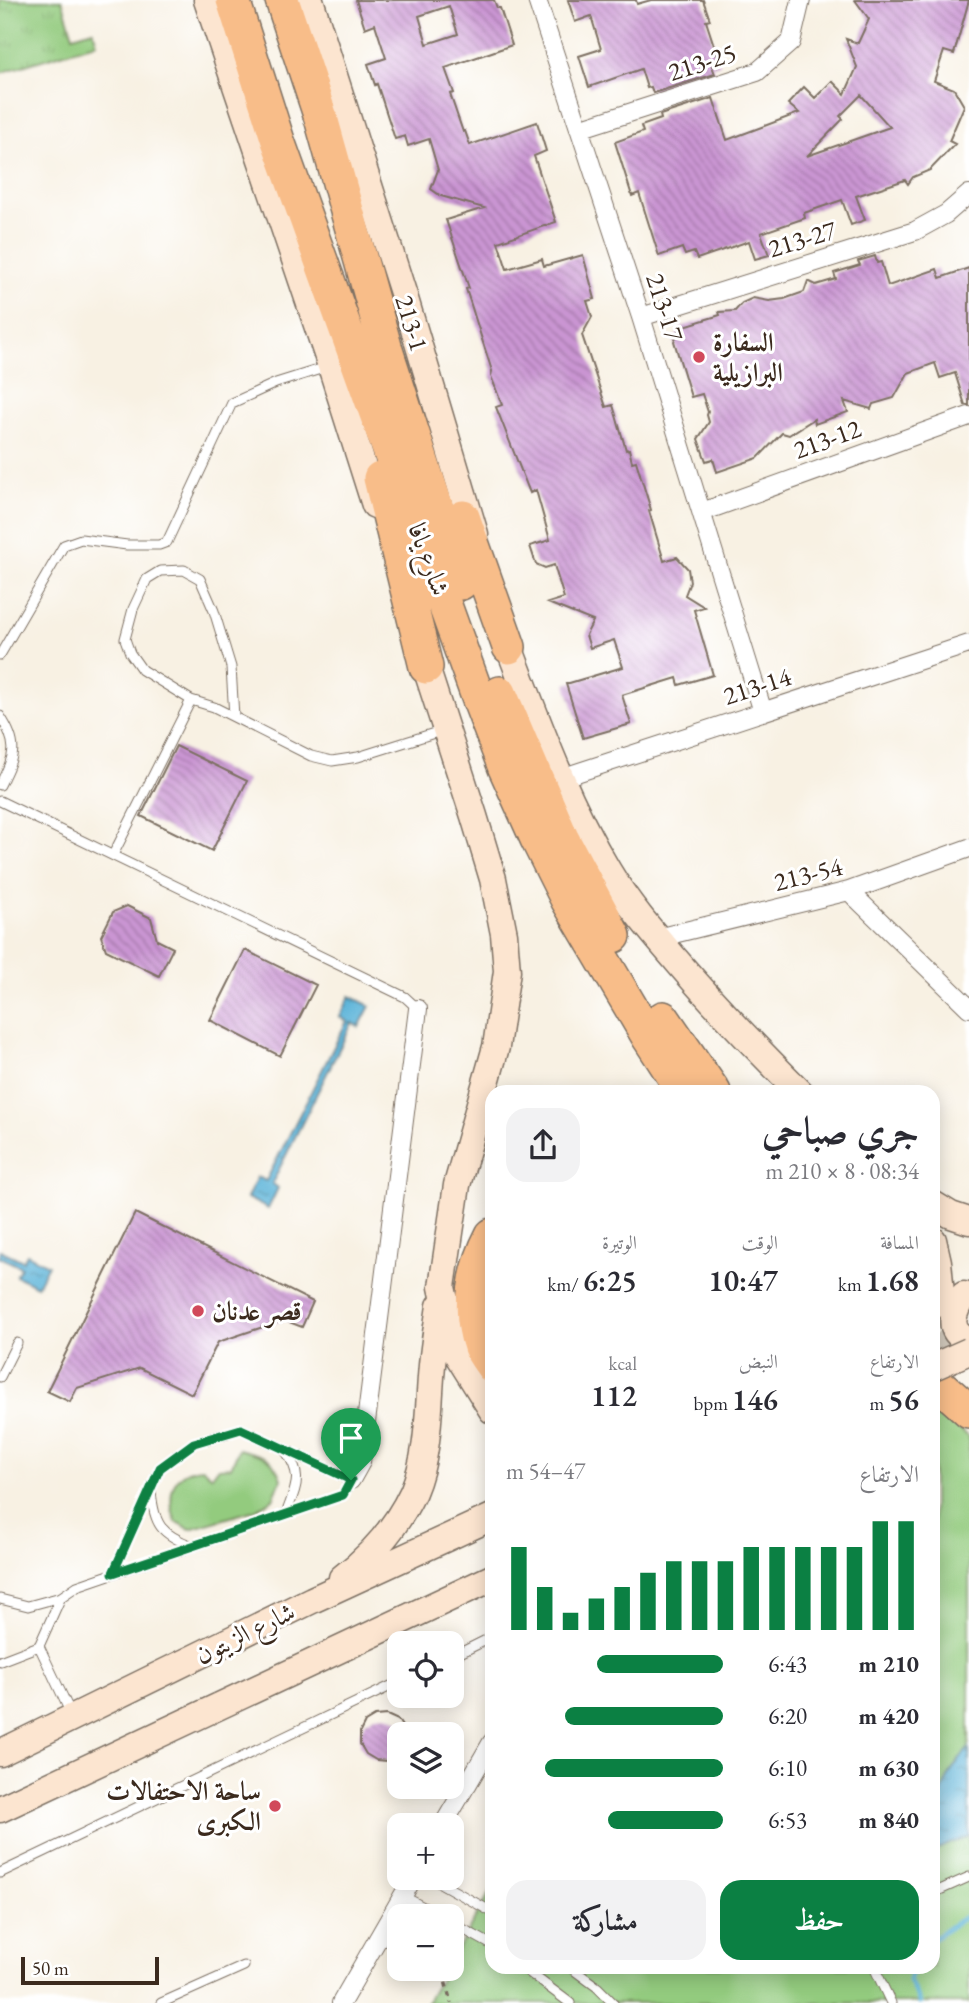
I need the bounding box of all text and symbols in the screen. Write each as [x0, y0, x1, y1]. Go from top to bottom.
street label: 213-25 [664, 35, 740, 89]
street label: 213-27 [764, 212, 841, 265]
street label: 213-17 [638, 269, 692, 346]
street label: 213-1 [387, 291, 437, 355]
place label: السفارة البرازيلية [713, 325, 783, 389]
marker: السفارة البرازيلية [691, 349, 707, 365]
street label: 213-12 [789, 411, 866, 467]
street label: شارع يافا [396, 518, 458, 602]
street label: 213-14 [719, 659, 796, 713]
street label: 213-54 [770, 849, 846, 899]
text: جري صباحي [762, 1105, 919, 1154]
button: share [506, 1108, 580, 1182]
text: 08:34 · 8 × 210 m [766, 1156, 919, 1186]
text: الوتيرة [602, 1230, 637, 1255]
text: الوقت [742, 1230, 778, 1255]
text: المسافة [880, 1230, 919, 1255]
text: 6:25 [583, 1261, 637, 1300]
text: 10:47 [708, 1261, 778, 1300]
text: 1.68 [866, 1261, 919, 1300]
text: /km [548, 1272, 583, 1297]
text: km [838, 1272, 866, 1297]
place label: قصر عدنان [212, 1294, 302, 1329]
marker: قصر عدنان [190, 1303, 206, 1319]
text: النبض [739, 1349, 778, 1374]
text: الارتفاع [870, 1349, 919, 1374]
text: kcal [608, 1351, 637, 1376]
text: 112 [591, 1376, 637, 1415]
text: 146 [732, 1380, 778, 1419]
text: 56 [888, 1380, 919, 1419]
text: bpm [694, 1391, 732, 1416]
text: m [870, 1391, 888, 1416]
pin [321, 1408, 381, 1480]
icon: arrive [332, 1419, 370, 1457]
text: 47–54 m [506, 1456, 585, 1486]
text: الارتفاع [859, 1459, 919, 1489]
street label: شارع الزيتون [189, 1594, 303, 1676]
map controls [387, 1631, 464, 1981]
button: locate [387, 1631, 464, 1708]
text: 6:43 [768, 1649, 807, 1679]
text: 210 m [858, 1649, 919, 1679]
text: 6:20 [768, 1701, 807, 1731]
text: 420 m [858, 1701, 919, 1731]
button: layers [387, 1722, 464, 1799]
text: 6:10 [768, 1753, 807, 1783]
text: 630 m [858, 1753, 919, 1783]
place label: ساحة الاحتفالات الكبرى [106, 1774, 261, 1838]
marker: ساحة الاحتفالات الكبرى [267, 1798, 283, 1814]
text: 6:53 [768, 1805, 807, 1835]
text: 840 m [858, 1805, 919, 1835]
button: + [387, 1813, 464, 1890]
button: مشاركة [506, 1880, 706, 1960]
button: حفظ [720, 1880, 919, 1960]
button: − [387, 1904, 464, 1981]
scale bar [21, 1954, 159, 1986]
text: 50 m [32, 1956, 69, 1981]

